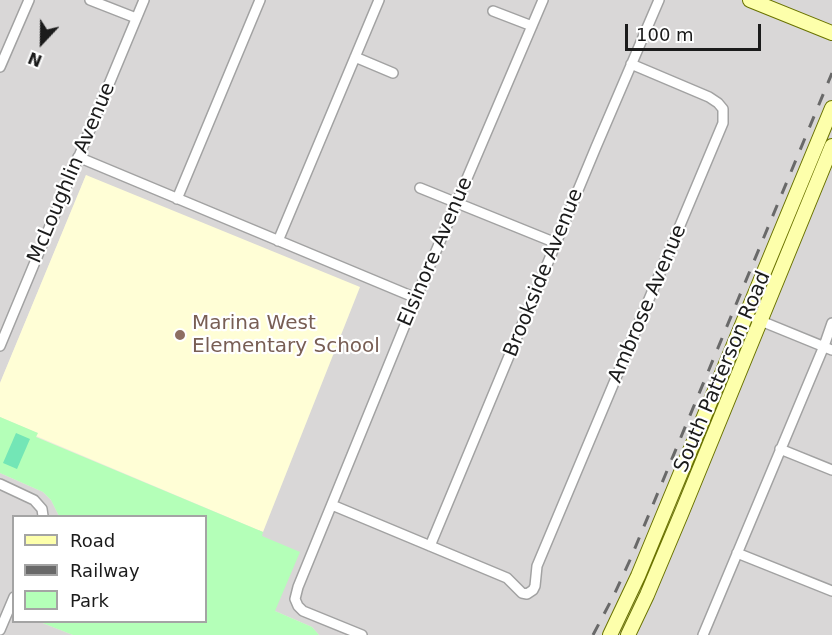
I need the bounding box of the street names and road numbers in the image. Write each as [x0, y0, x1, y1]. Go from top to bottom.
street label: McLoughlin Avenue [23, 79, 121, 267]
street label: Elsinore Avenue [394, 174, 478, 330]
street label: Brookside Avenue [499, 185, 589, 361]
street label: Ambrose Avenue [604, 221, 692, 387]
street label: South Patterson Road [670, 268, 776, 476]

